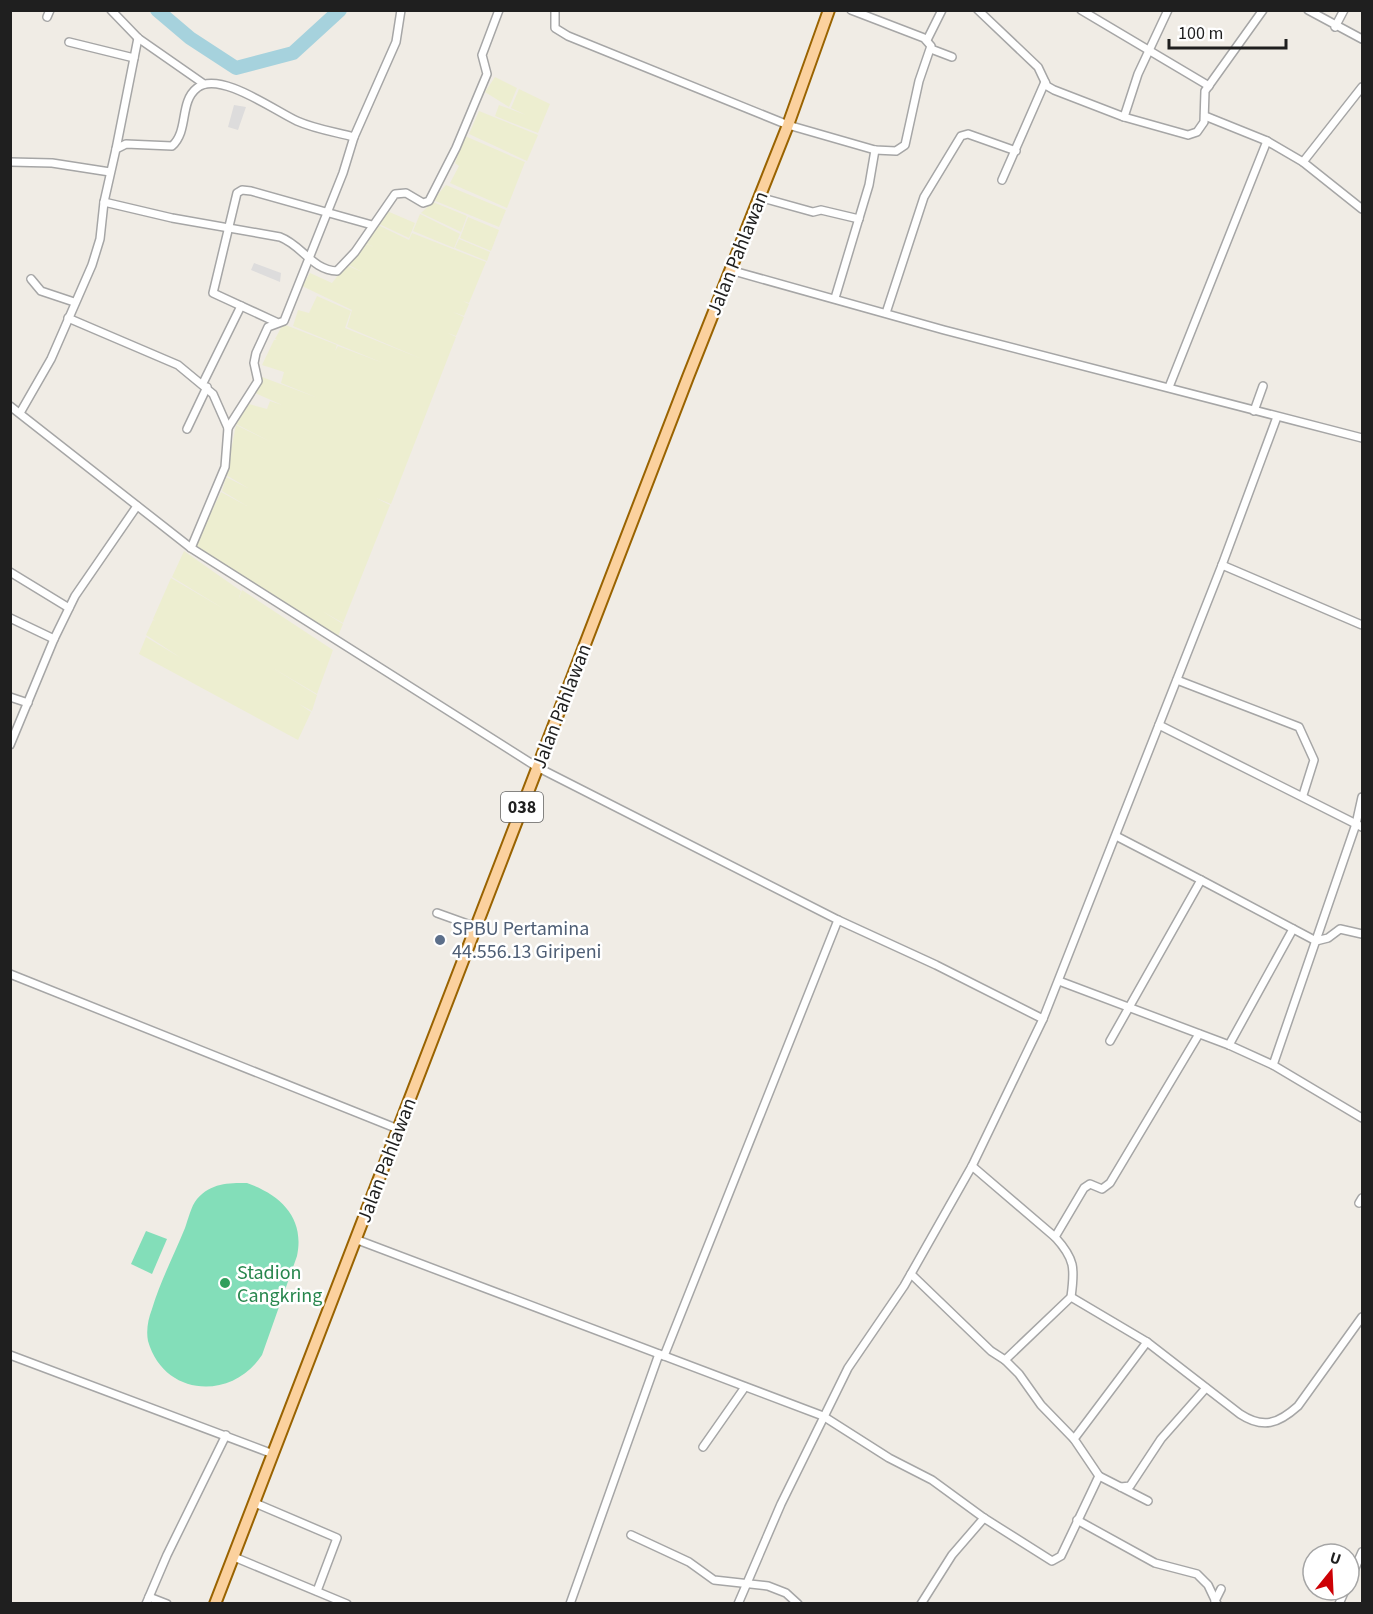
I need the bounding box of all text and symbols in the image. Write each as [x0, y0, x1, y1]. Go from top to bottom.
scale bar [1169, 12, 1286, 50]
text: 100 m [1178, 21, 1223, 46]
street label: Jalan Pahlawan [700, 187, 776, 320]
street label: Jalan Pahlawan [525, 640, 599, 773]
road number: 038 [501, 792, 543, 822]
place label: SPBU Pertamina 44.556.13 Giripeni [452, 915, 602, 966]
marker: SPBU Pertamina 44.556.13 Giripeni [433, 933, 447, 947]
street label: Jalan Pahlawan [350, 1094, 424, 1227]
place label: Stadion Cangkring [237, 1259, 322, 1310]
marker: Stadion Cangkring [218, 1276, 232, 1290]
north arrow [1301, 1542, 1361, 1602]
text: U [1327, 1547, 1344, 1571]

